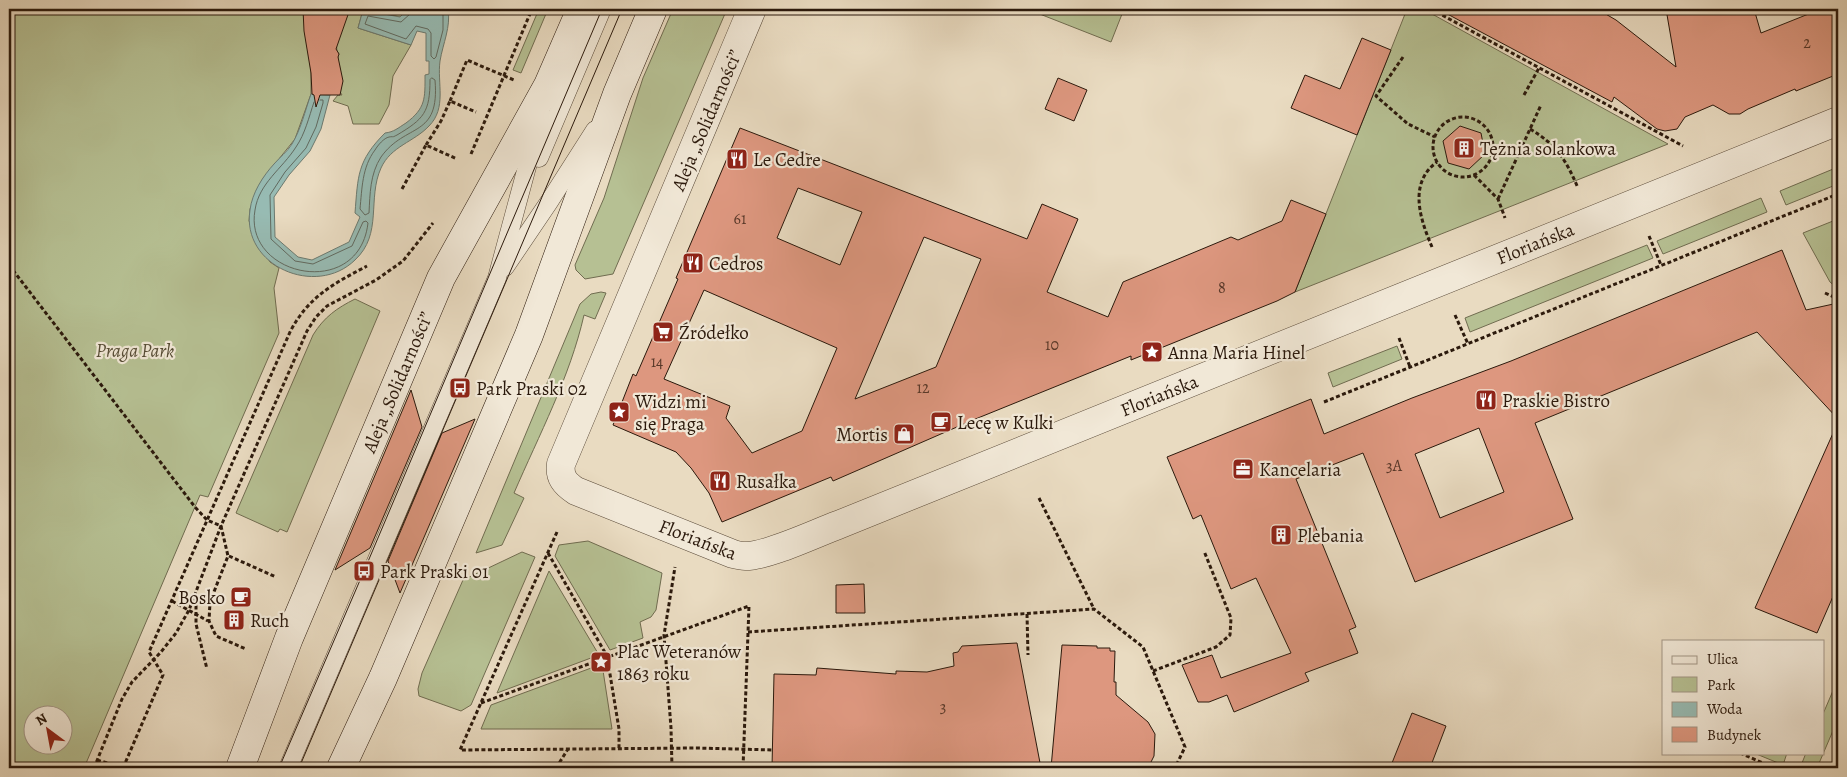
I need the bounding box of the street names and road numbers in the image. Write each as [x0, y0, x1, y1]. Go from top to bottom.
street label: Aleja „Solidarności” [665, 46, 748, 196]
street label: Floriańska [1493, 217, 1578, 271]
street label: Aleja „Solidarności” [356, 308, 439, 458]
street label: Floriańska [1117, 369, 1202, 423]
street label: Floriańska [655, 513, 740, 567]

